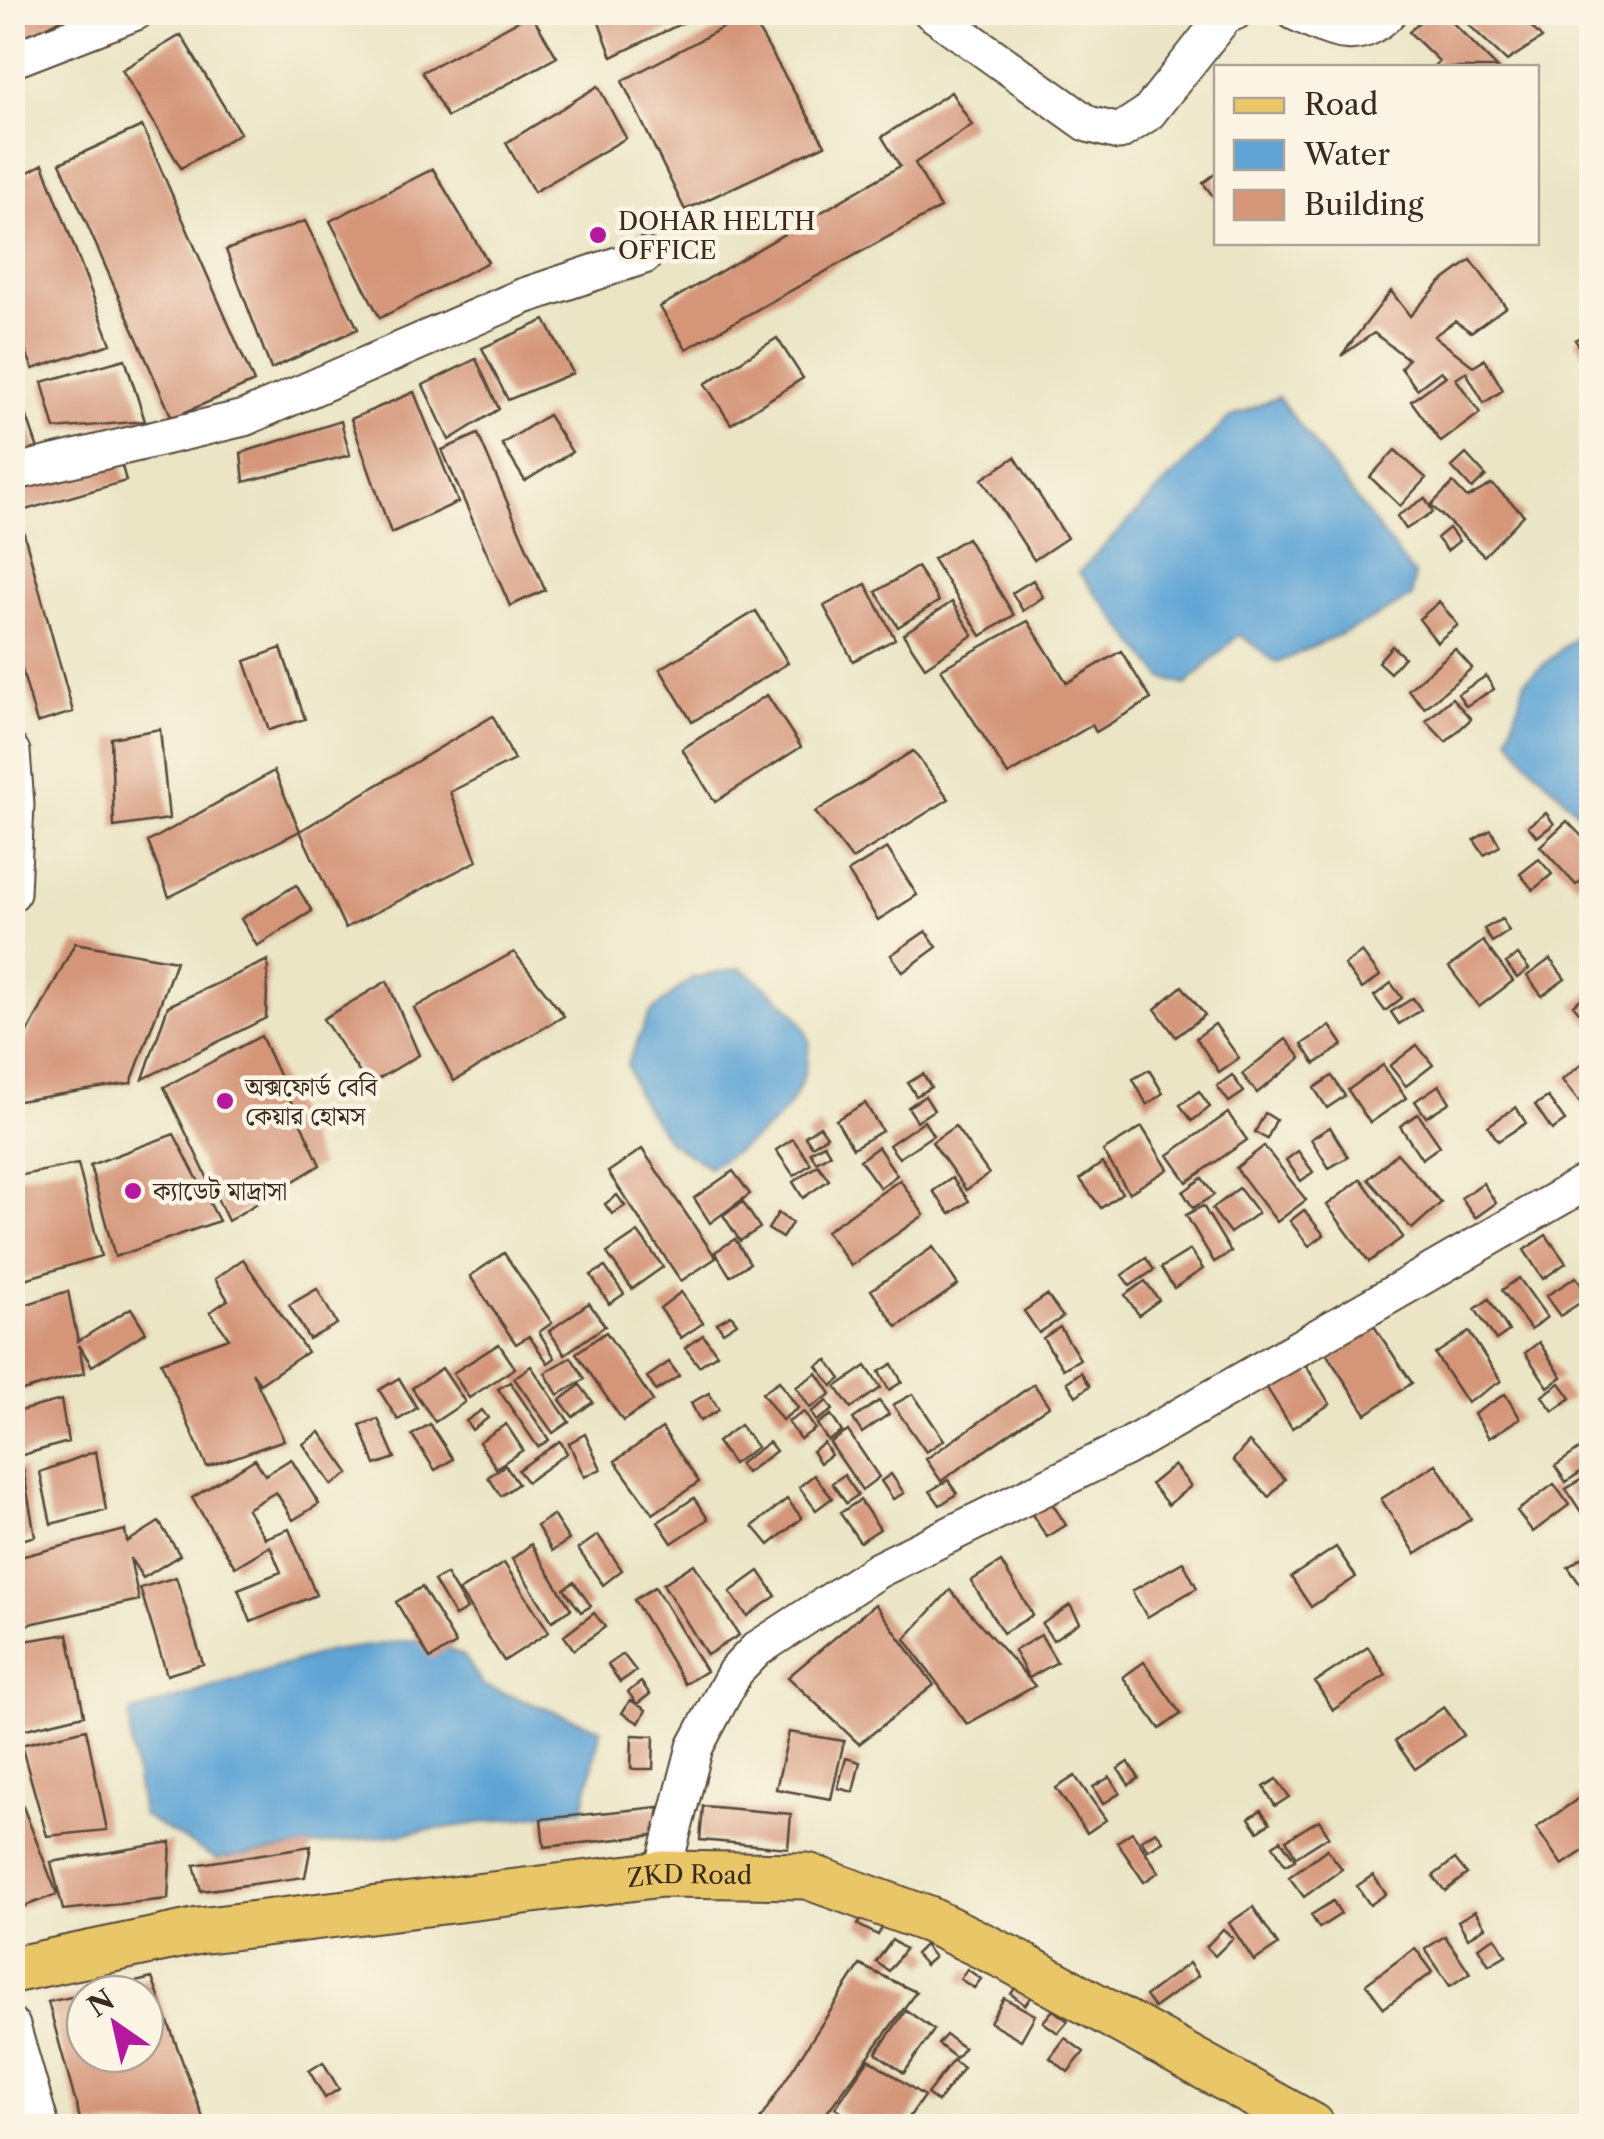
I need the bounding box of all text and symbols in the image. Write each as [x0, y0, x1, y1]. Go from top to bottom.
legend [1214, 65, 1539, 245]
text: Road [1304, 86, 1378, 123]
text: Water [1303, 136, 1390, 173]
text: Building [1304, 186, 1424, 223]
place label: DOHAR HELTH OFFICE [618, 206, 815, 266]
marker: DOHAR HELTH OFFICE [587, 224, 609, 246]
place label: অক্সফোর্ড বেবি কেয়ার হোমস [244, 1072, 378, 1132]
marker: অক্সফোর্ড বেবি কেয়ার হোমস [214, 1090, 236, 1112]
place label: ক্যাডেট মাদ্রাসা [152, 1176, 287, 1207]
marker: ক্যাডেট মাদ্রাসা [122, 1180, 144, 1202]
street label: ZKD Road [625, 1858, 752, 1894]
north arrow [65, 1974, 165, 2074]
text: N [81, 1982, 121, 2024]

